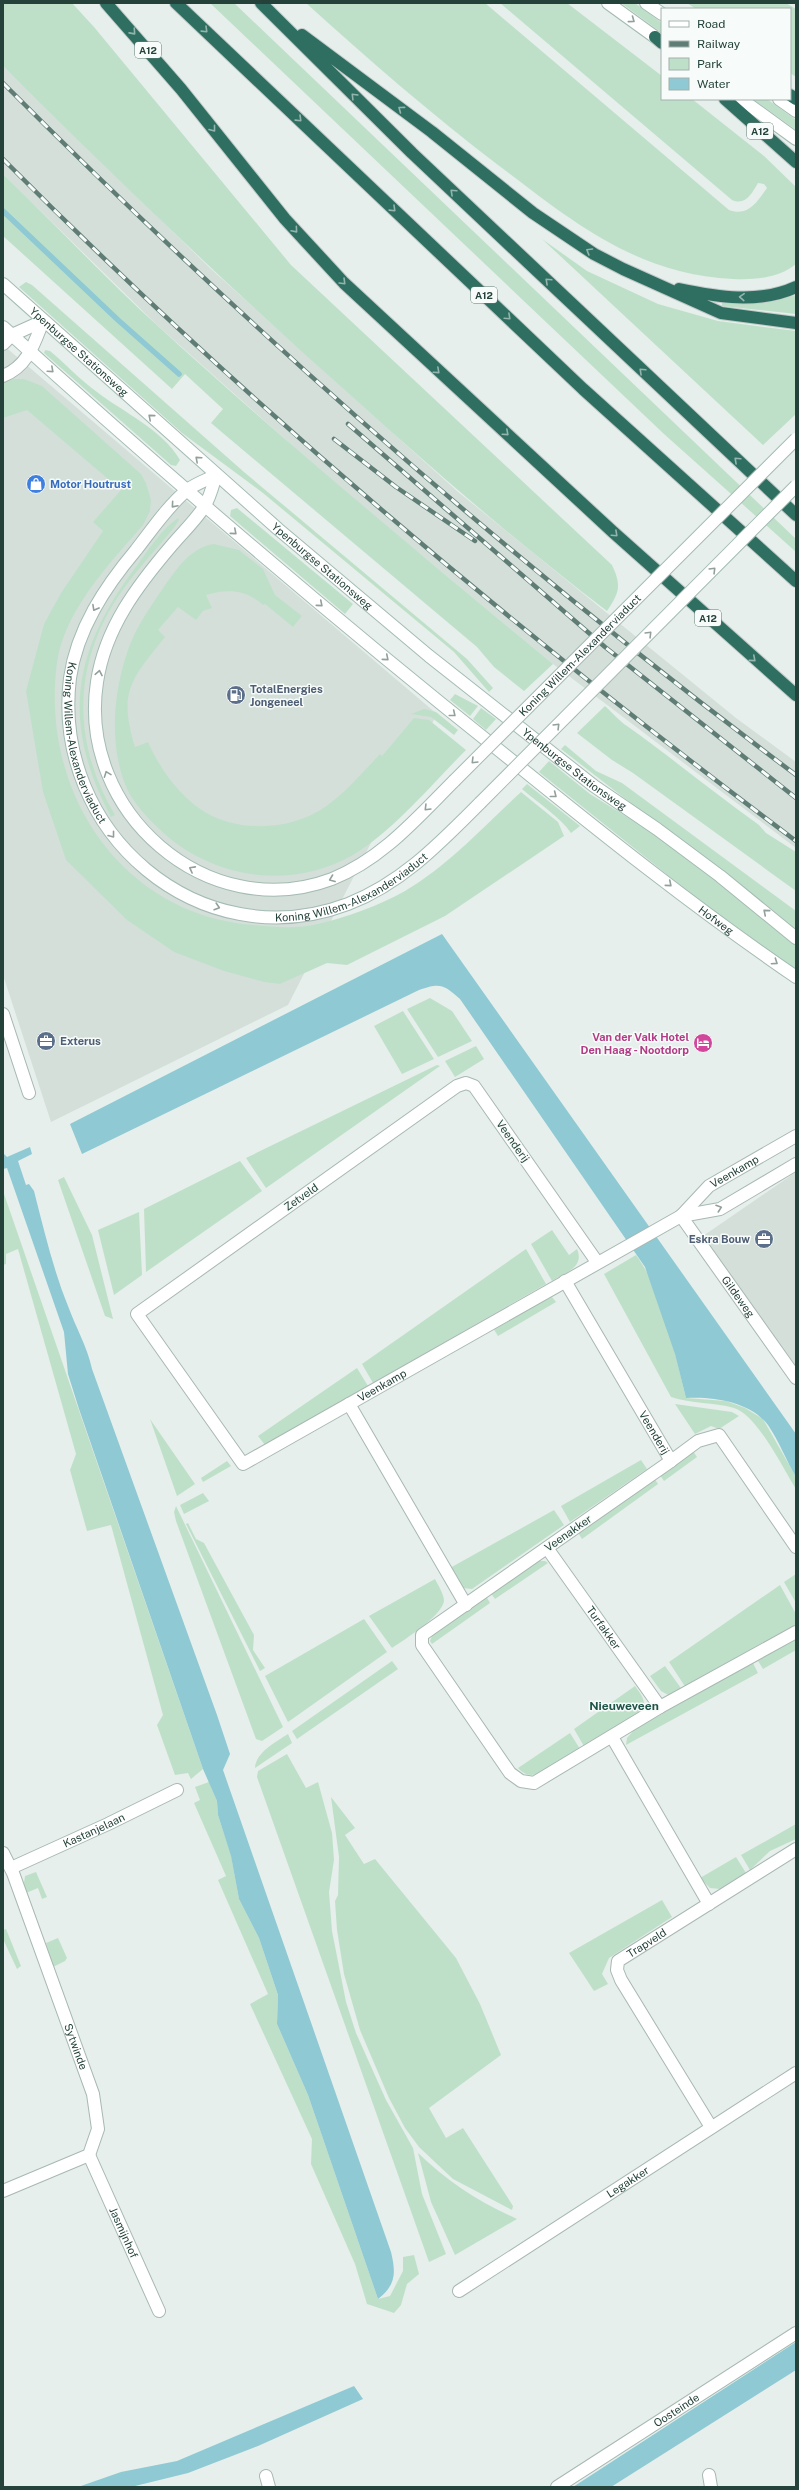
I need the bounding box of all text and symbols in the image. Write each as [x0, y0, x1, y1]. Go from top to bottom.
legend [661, 8, 791, 100]
one-way arrow [627, 15, 634, 22]
text: Road [697, 17, 725, 31]
one-way arrow [200, 25, 208, 33]
one-way arrow [128, 27, 135, 35]
text: Railway [697, 37, 741, 51]
road number: A12 [135, 42, 161, 58]
text: Park [697, 57, 723, 71]
text: Water [697, 77, 731, 91]
one-way arrow [351, 93, 359, 101]
one-way arrow [398, 106, 405, 113]
one-way arrow [294, 115, 302, 122]
road number: A12 [747, 123, 773, 139]
one-way arrow [208, 124, 215, 131]
one-way arrow [450, 189, 458, 197]
one-way arrow [388, 204, 396, 212]
one-way arrow [290, 225, 297, 233]
one-way arrow [586, 248, 593, 255]
one-way arrow [338, 277, 346, 285]
one-way arrow [545, 278, 553, 286]
road number: A12 [471, 287, 497, 303]
one-way arrow [739, 293, 745, 301]
street label: Ypenburgse Stationsweg [27, 305, 131, 399]
one-way arrow [503, 313, 511, 320]
one-way arrow [46, 366, 54, 373]
one-way arrow [433, 366, 440, 373]
one-way arrow [639, 368, 647, 375]
one-way arrow [148, 414, 156, 421]
one-way arrow [501, 428, 508, 435]
one-way arrow [196, 456, 203, 463]
one-way arrow [734, 457, 742, 465]
shop icon: Motor Houtrust [25, 473, 47, 495]
place label: Motor Houtrust [50, 478, 131, 490]
one-way arrow [171, 500, 178, 508]
street label: Ypenburgse Stationsweg [269, 520, 375, 612]
one-way arrow [230, 527, 237, 534]
one-way arrow [610, 529, 618, 536]
one-way arrow [708, 567, 716, 575]
street label: Koning Willem-Alexanderviaduct [517, 592, 643, 718]
one-way arrow [315, 599, 322, 606]
one-way arrow [92, 604, 100, 611]
road number: A12 [695, 610, 721, 626]
one-way arrow [644, 631, 652, 639]
one-way arrow [381, 654, 388, 661]
one-way arrow [748, 654, 756, 661]
street label: Koning Willem-Alexanderviaduct [62, 661, 109, 825]
one-way arrow [94, 670, 102, 676]
place label: TotalEnergies Jongeneel [250, 683, 323, 708]
fuel station icon: TotalEnergies Jongeneel [225, 684, 247, 706]
one-way arrow [449, 709, 456, 716]
one-way arrow [552, 723, 560, 731]
street label: Ypenburgse Stationsweg [520, 726, 629, 813]
one-way arrow [471, 756, 479, 764]
one-way arrow [104, 770, 112, 777]
one-way arrow [550, 790, 557, 797]
one-way arrow [424, 803, 432, 811]
one-way arrow [107, 831, 114, 838]
street label: Koning Willem-Alexanderviaduct [275, 850, 430, 923]
one-way arrow [189, 866, 196, 873]
one-way arrow [328, 874, 335, 882]
one-way arrow [664, 880, 672, 887]
one-way arrow [214, 902, 221, 911]
street label: Hofweg [696, 903, 736, 937]
one-way arrow [764, 910, 771, 917]
one-way arrow [770, 957, 777, 964]
office icon: Exterus [35, 1030, 57, 1052]
place label: Van der Valk Hotel Den Haag - Nootdorp [581, 1031, 689, 1056]
hotel icon: Van der Valk Hotel Den Haag - Nootdorp [692, 1032, 714, 1054]
place label: Exterus [60, 1035, 101, 1047]
street label: Veenderij [494, 1118, 532, 1164]
street label: Veenkamp [708, 1153, 761, 1190]
street label: Zetveld [282, 1181, 320, 1213]
one-way arrow [716, 1205, 723, 1213]
office icon: Eskra Bouw [753, 1228, 775, 1250]
place label: Eskra Bouw [689, 1233, 750, 1245]
street label: Gildeweg [719, 1274, 757, 1320]
street label: Veenkamp [356, 1367, 409, 1404]
street label: Veenderij [637, 1409, 672, 1457]
street label: Veenakker [542, 1512, 594, 1554]
street label: Turfakker [584, 1604, 623, 1652]
district label: Nieuweveen [589, 1699, 659, 1713]
street label: Kastanjelaan [61, 1811, 127, 1850]
street label: Trapveld [625, 1926, 668, 1960]
street label: Sytwinde [62, 2022, 90, 2071]
street label: Legakker [604, 2164, 651, 2200]
street label: Jasmijnhof [107, 2205, 141, 2260]
street label: Oosteinde [651, 2391, 701, 2429]

